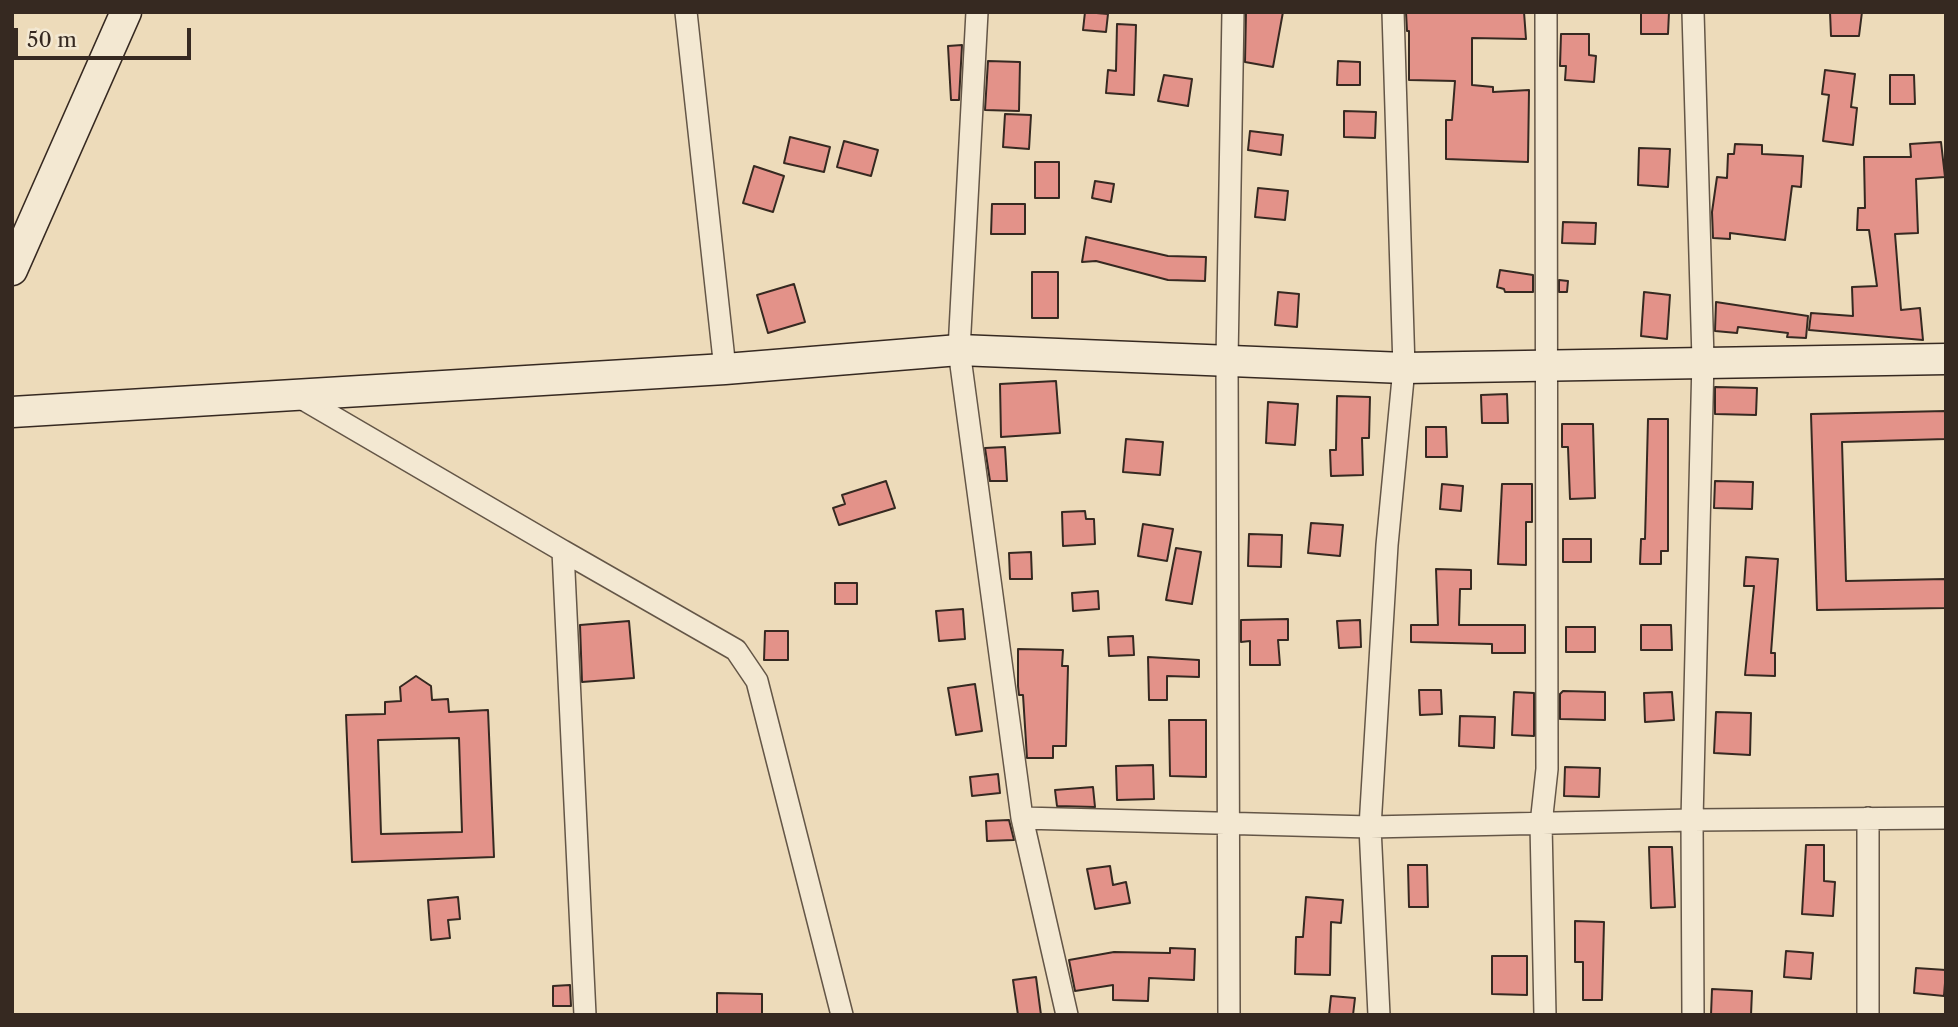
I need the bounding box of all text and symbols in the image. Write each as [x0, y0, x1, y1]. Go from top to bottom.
scale bar [18, 14, 194, 58]
text: 50 m [27, 27, 77, 52]

